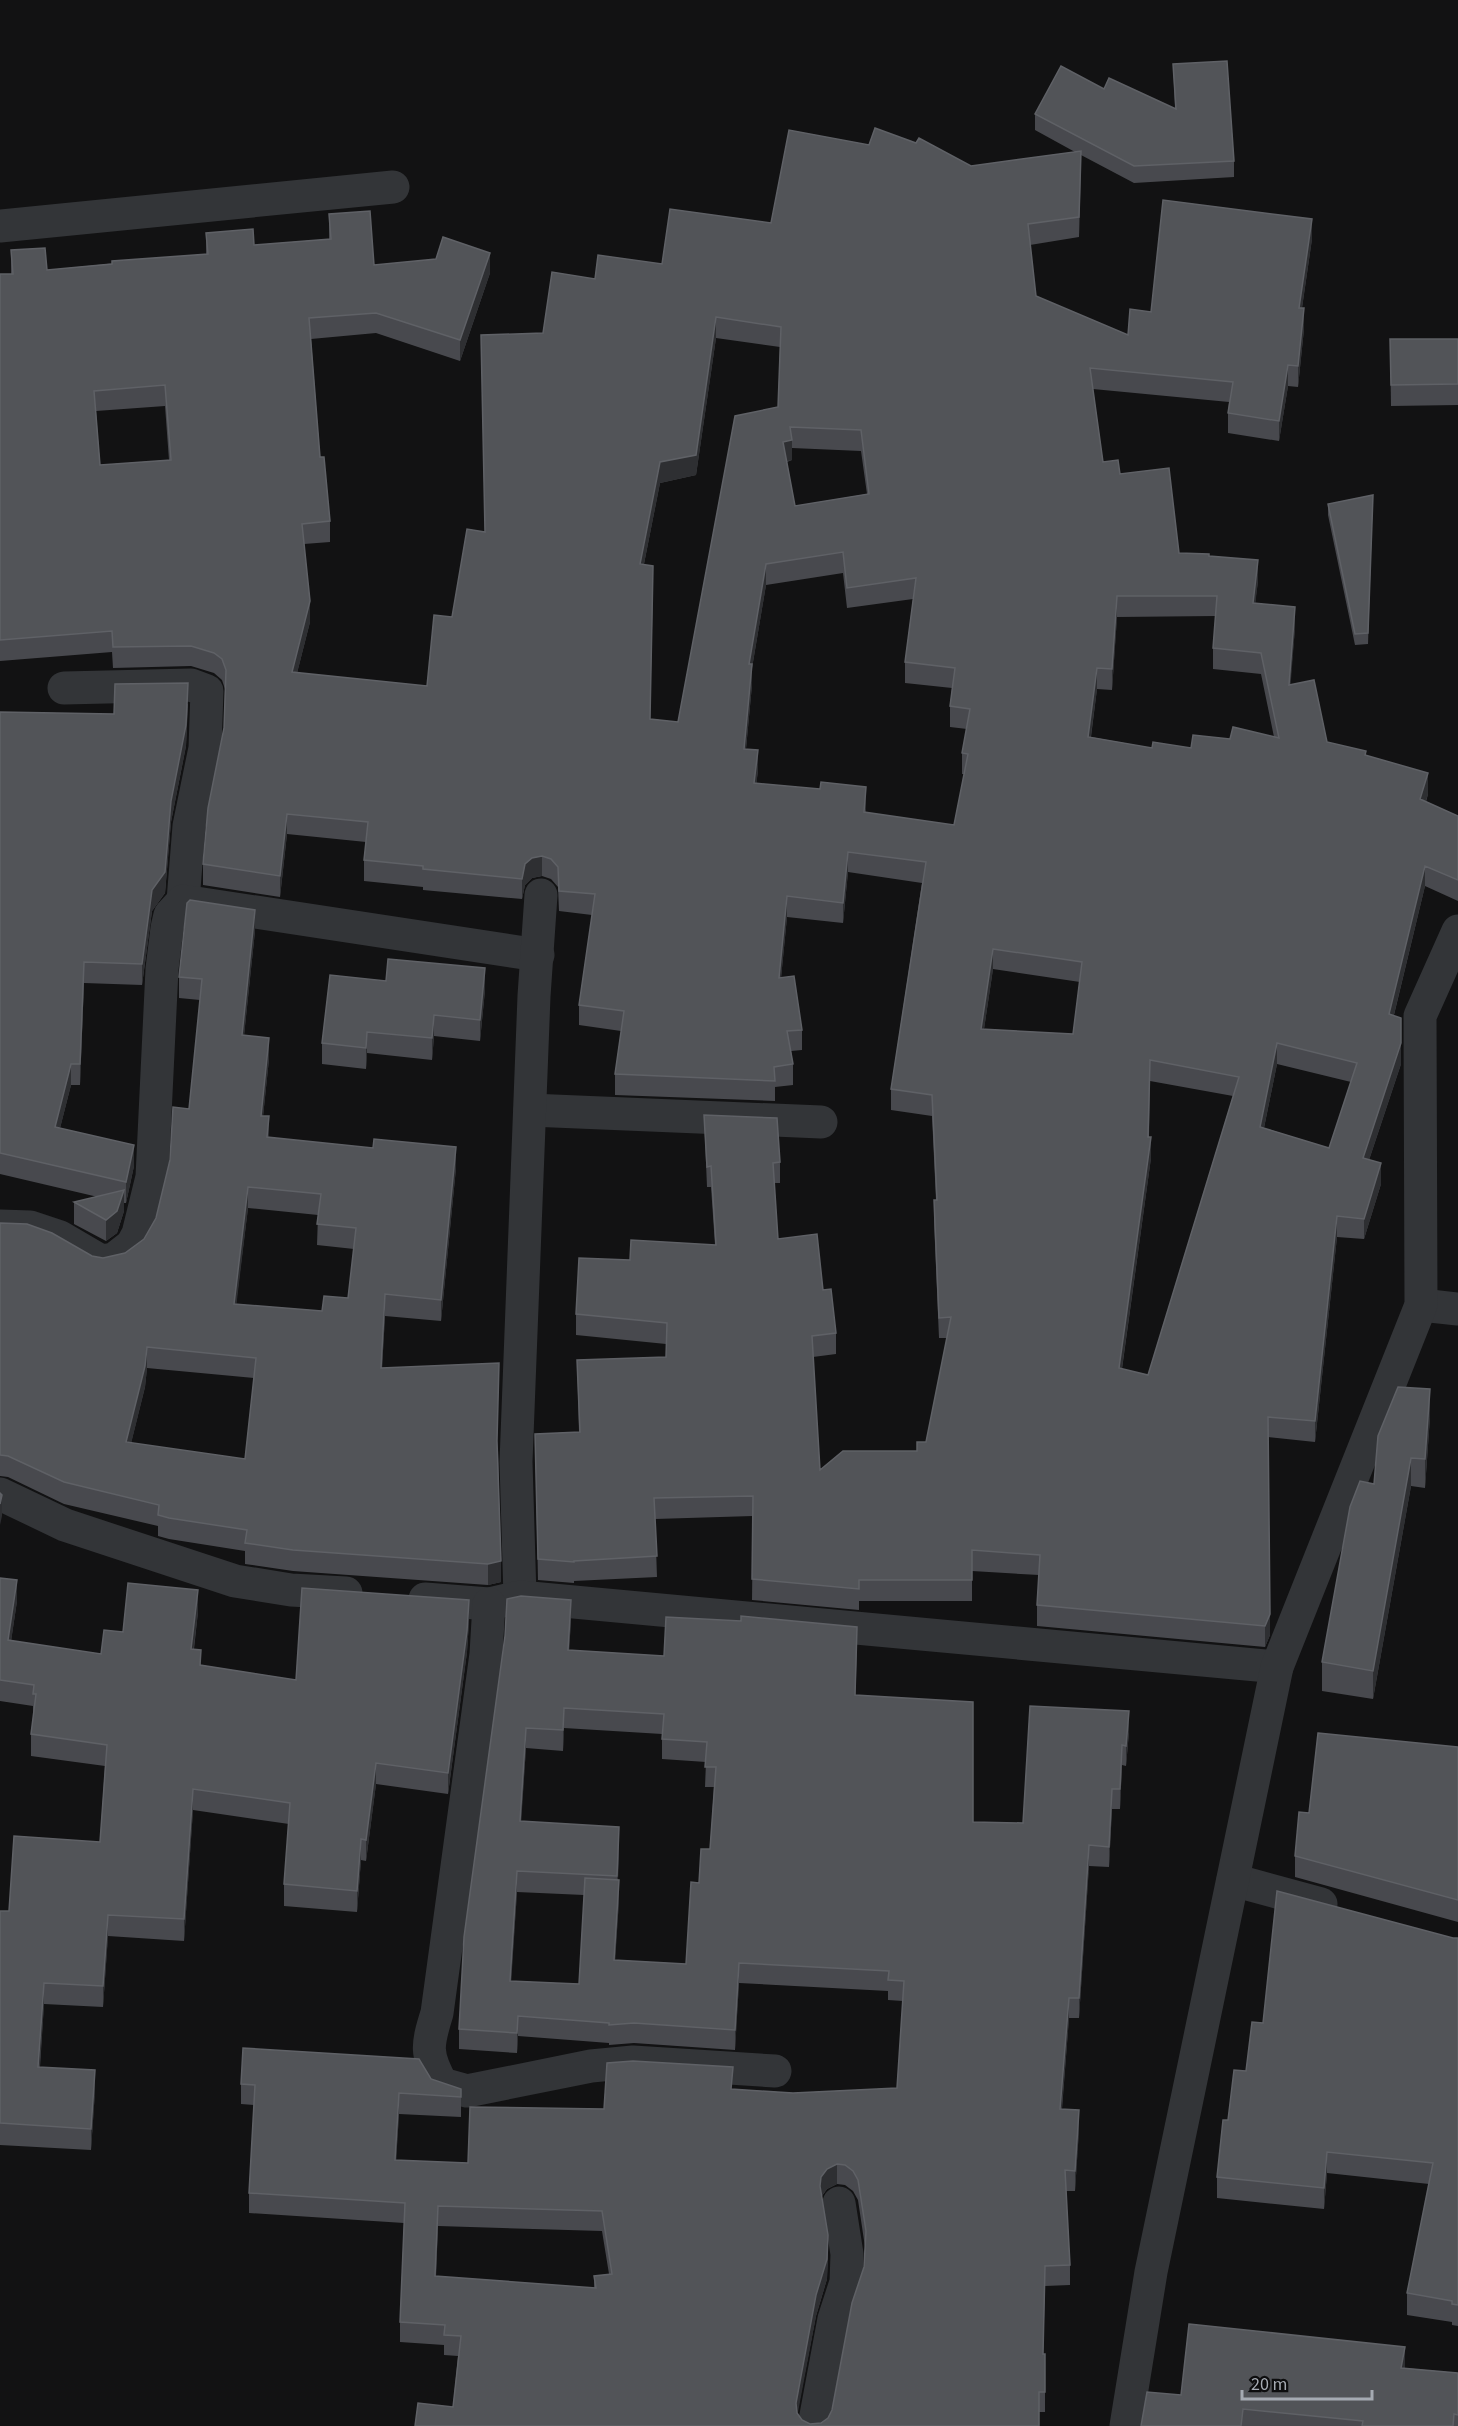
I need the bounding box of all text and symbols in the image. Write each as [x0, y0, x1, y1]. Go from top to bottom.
scale bar [1242, 2363, 1372, 2401]
text: 20 m [1251, 2372, 1287, 2397]

